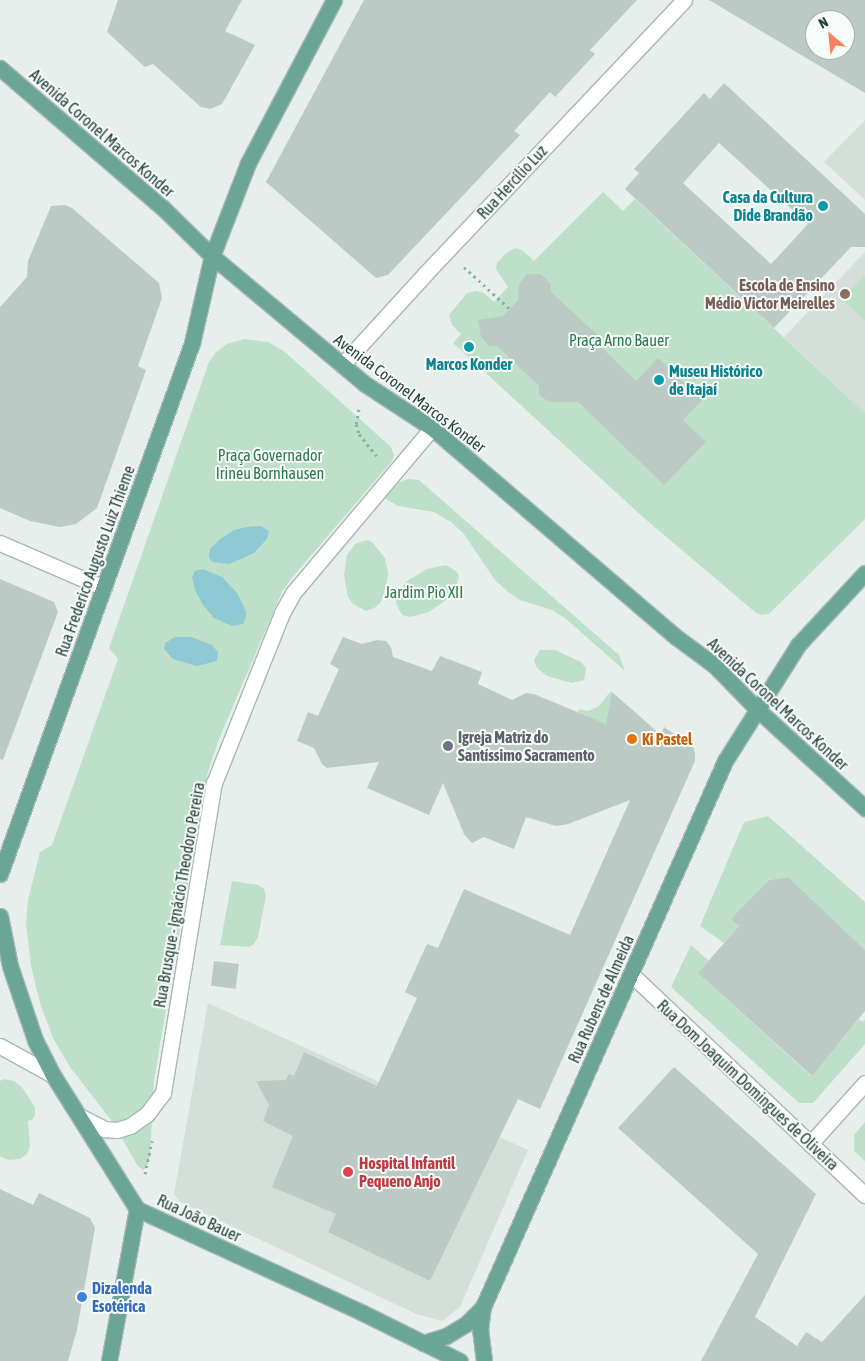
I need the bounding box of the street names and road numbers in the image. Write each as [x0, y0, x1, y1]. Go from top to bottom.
street label: Avenida Coronel Marcos Konder [26, 65, 178, 201]
street label: Rua Hercílio Luz [473, 141, 551, 223]
street label: Avenida Coronel Marcos Konder [330, 330, 490, 456]
street label: Rua Frederico Augusto Luiz Thieme [51, 463, 139, 659]
street label: Avenida Coronel Marcos Konder [704, 634, 852, 774]
street label: Rua Brusque - Ignácio Theodoro Pereira [150, 781, 208, 1009]
street label: Rua Rubens de Almeida [564, 932, 638, 1066]
street label: Rua Dom Joaquim Domingues de Oliveira [653, 996, 843, 1174]
street label: Rua João Bauer [154, 1190, 244, 1246]

